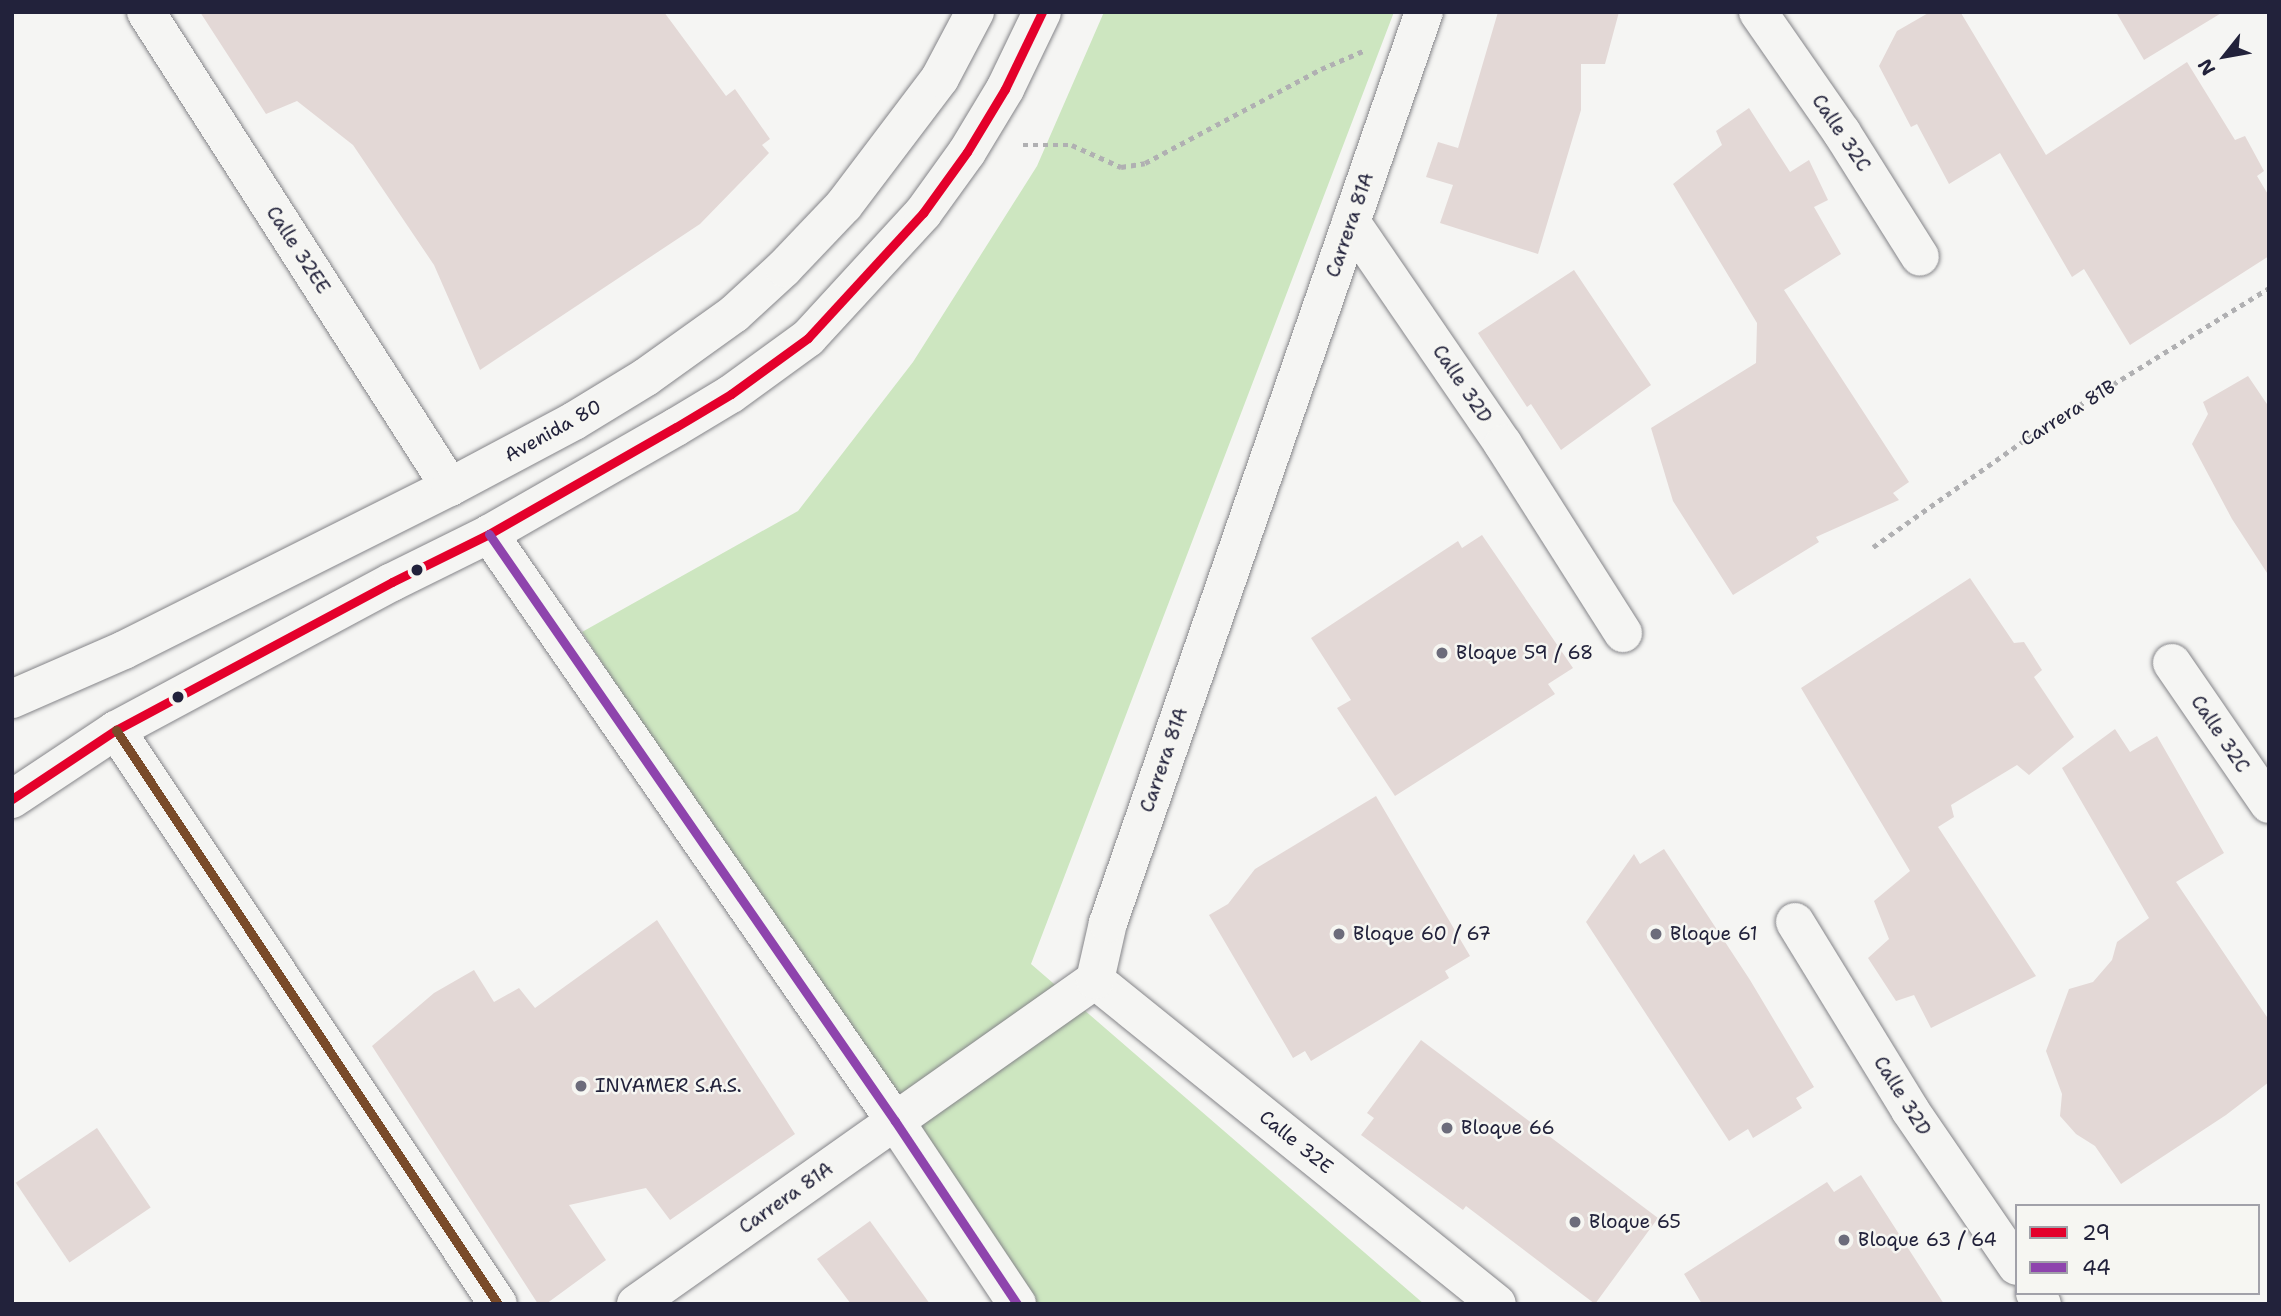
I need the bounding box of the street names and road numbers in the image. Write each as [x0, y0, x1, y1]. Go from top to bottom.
street label: Calle 32C [1807, 90, 1875, 176]
street label: Carrera 81A [1321, 170, 1379, 280]
street label: Calle 32EE [261, 202, 335, 298]
street label: Calle 32D [1428, 341, 1496, 427]
street label: Carrera 81B [2016, 375, 2120, 451]
street label: Avenida 80 [501, 395, 605, 467]
street label: Calle 32C [2186, 691, 2254, 777]
street label: Carrera 81A [1135, 705, 1193, 815]
street label: Calle 32D [1869, 1052, 1935, 1140]
street label: Calle 32E [1255, 1105, 1337, 1179]
street label: Carrera 81A [735, 1157, 837, 1239]

